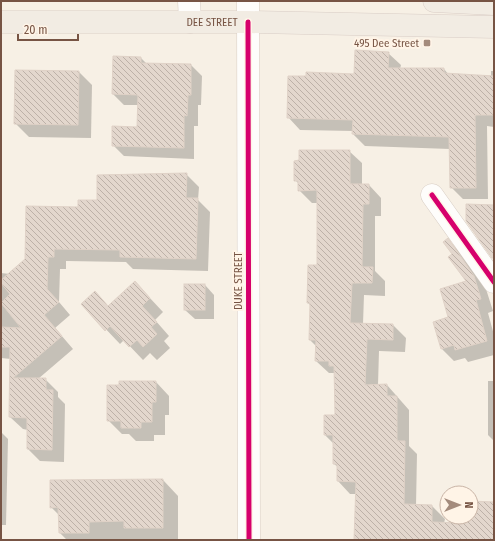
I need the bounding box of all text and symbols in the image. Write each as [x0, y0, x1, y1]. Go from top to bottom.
scale bar [18, 16, 78, 42]
street label: DEE STREET [186, 16, 238, 29]
text: 20 m [24, 23, 48, 37]
place label: 495 Dee Street [354, 37, 419, 50]
marker: 495 Dee Street [422, 38, 432, 48]
street label: DUKE STREET [232, 251, 245, 310]
north arrow [439, 485, 479, 525]
text: N [462, 502, 475, 508]

